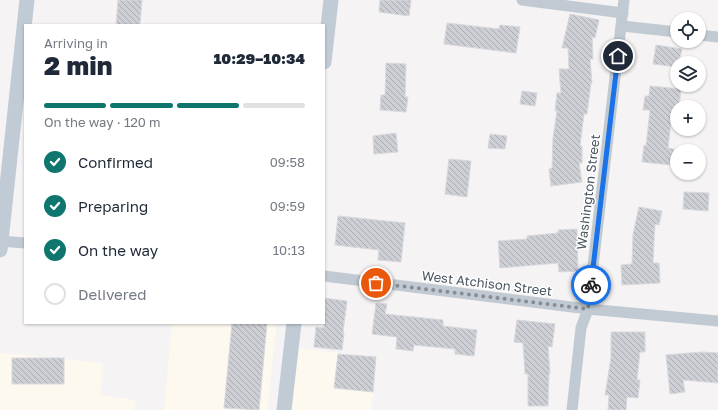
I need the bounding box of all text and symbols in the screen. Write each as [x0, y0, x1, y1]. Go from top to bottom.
map controls [670, 12, 706, 180]
button: locate [670, 12, 706, 48]
text: Arriving in [44, 35, 108, 51]
pin [601, 39, 635, 73]
icon: home [607, 45, 629, 67]
text: 10:29–10:34 [213, 49, 305, 67]
text: 2 min [44, 50, 112, 81]
button: layers [670, 56, 706, 92]
button: + [670, 100, 706, 136]
text: On the way · 120 m [44, 114, 161, 130]
street label: Washington Street [573, 133, 603, 251]
button: − [670, 144, 706, 180]
icon: check [44, 151, 66, 173]
text: Confirmed [78, 153, 153, 171]
text: 09:58 [270, 154, 305, 170]
icon: check [44, 195, 66, 217]
text: Preparing [78, 197, 148, 215]
text: 09:59 [270, 198, 305, 214]
icon: check [44, 239, 66, 261]
text: On the way [78, 241, 158, 259]
text: 10:13 [273, 242, 305, 258]
courier [571, 265, 611, 305]
pin [359, 266, 393, 300]
street label: West Atchison Street [421, 267, 553, 299]
icon: bag [365, 272, 387, 294]
icon: bike [580, 274, 602, 296]
text: Delivered [78, 285, 146, 303]

